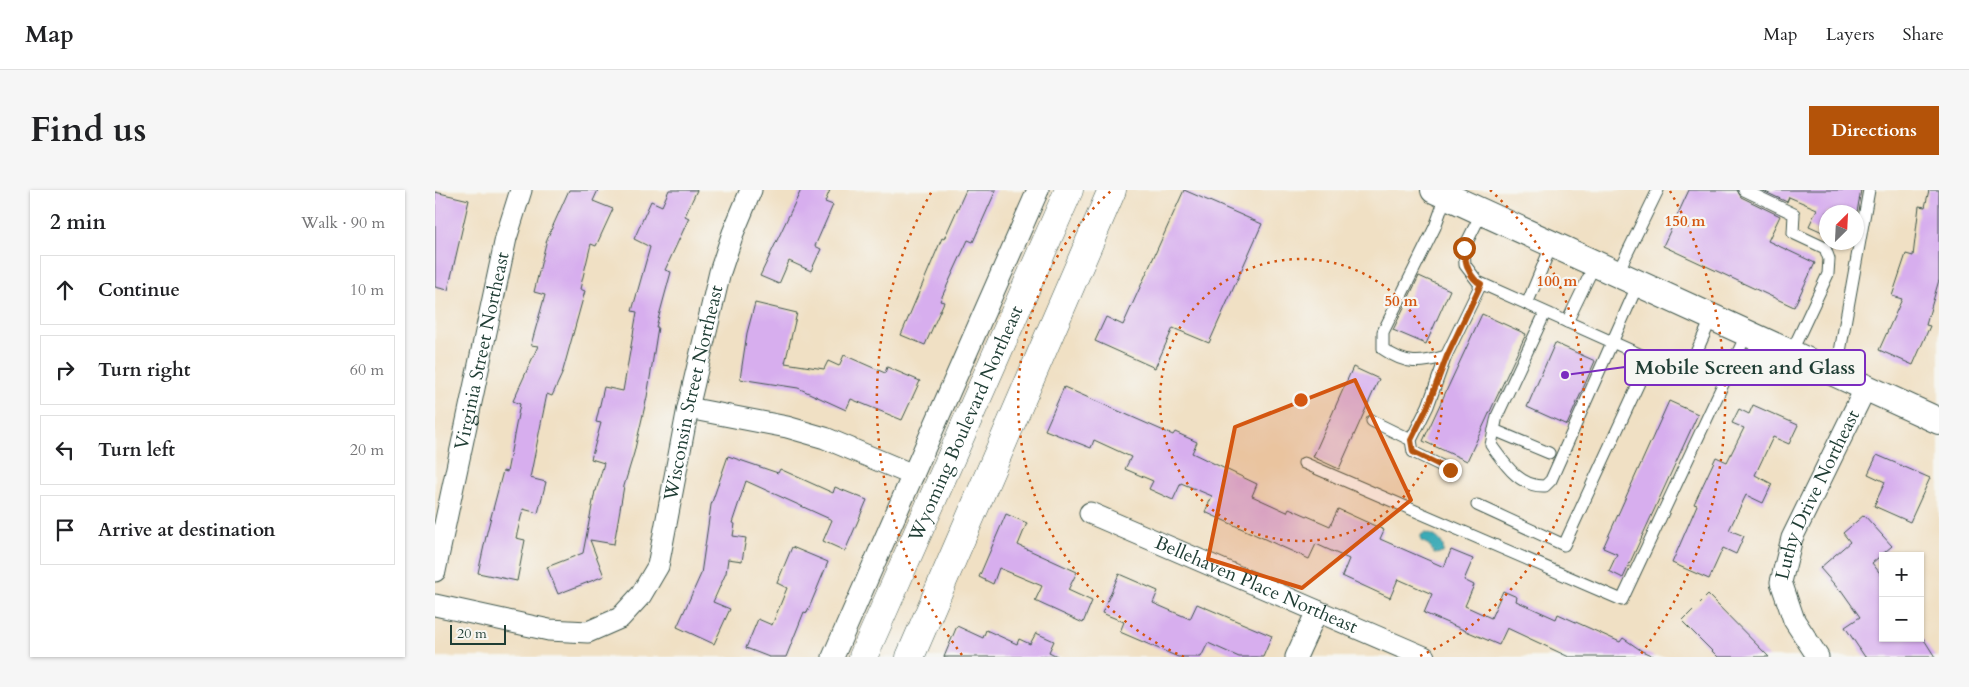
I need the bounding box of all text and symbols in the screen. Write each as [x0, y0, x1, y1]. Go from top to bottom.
text: Map [25, 18, 74, 51]
text: Map [1763, 22, 1798, 47]
text: Layers [1826, 22, 1875, 47]
text: Share [1903, 22, 1944, 47]
text: Find us [30, 106, 146, 154]
button: Directions [1809, 106, 1939, 155]
north arrow [1819, 205, 1864, 250]
text: 2 min [50, 208, 106, 237]
text: 150 m [1665, 211, 1706, 231]
text: Walk · 90 m [301, 212, 385, 234]
route start [1453, 237, 1476, 260]
street label: Virginia Street Northeast [448, 250, 516, 452]
text: 100 m [1537, 271, 1578, 291]
icon: ahead [51, 276, 79, 304]
text: Continue [98, 277, 180, 303]
text: 10 m [350, 279, 384, 301]
street label: Wisconsin Street Northeast [657, 283, 729, 504]
text: 50 m [1384, 291, 1418, 311]
street label: Wyoming Boulevard Northeast [902, 302, 1029, 547]
callout: Mobile Screen and Glass [1625, 350, 1865, 385]
text: Mobile Screen and Glass [1635, 354, 1855, 381]
icon: right [51, 356, 79, 384]
text: Turn right [98, 357, 190, 383]
text: 60 m [350, 359, 384, 381]
centre of rings [1292, 391, 1310, 409]
street label: Luthy Drive Northeast [1769, 405, 1866, 582]
icon: left [51, 436, 79, 464]
text: Turn left [98, 437, 175, 463]
text: 20 m [350, 439, 384, 461]
route end [1439, 459, 1462, 482]
icon: arrive [51, 516, 79, 544]
text: Arrive at destination [98, 517, 275, 543]
street label: Bellehaven Place Northeast [1151, 529, 1362, 640]
map controls [1879, 552, 1924, 642]
button: + [1879, 552, 1924, 597]
button: − [1879, 597, 1924, 642]
scale bar [450, 622, 506, 645]
text: 20 m [457, 624, 487, 643]

